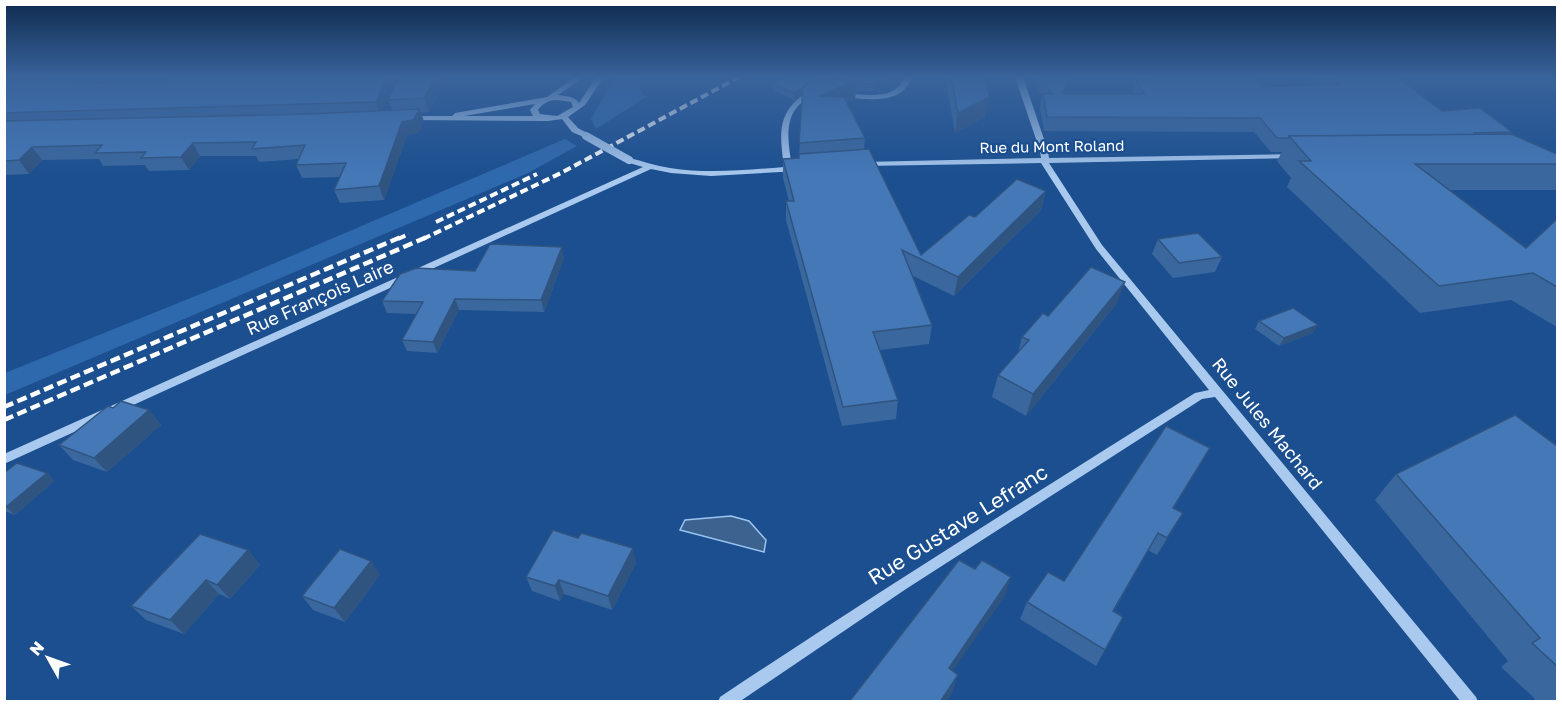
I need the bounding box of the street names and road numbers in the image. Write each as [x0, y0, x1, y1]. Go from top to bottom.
street label: Rue du Mont Roland [979, 136, 1125, 156]
street label: Rue François Laire [243, 255, 397, 339]
street label: Rue Jules Machard [1208, 353, 1328, 494]
street label: Rue Gustave Lefranc [863, 458, 1052, 590]

